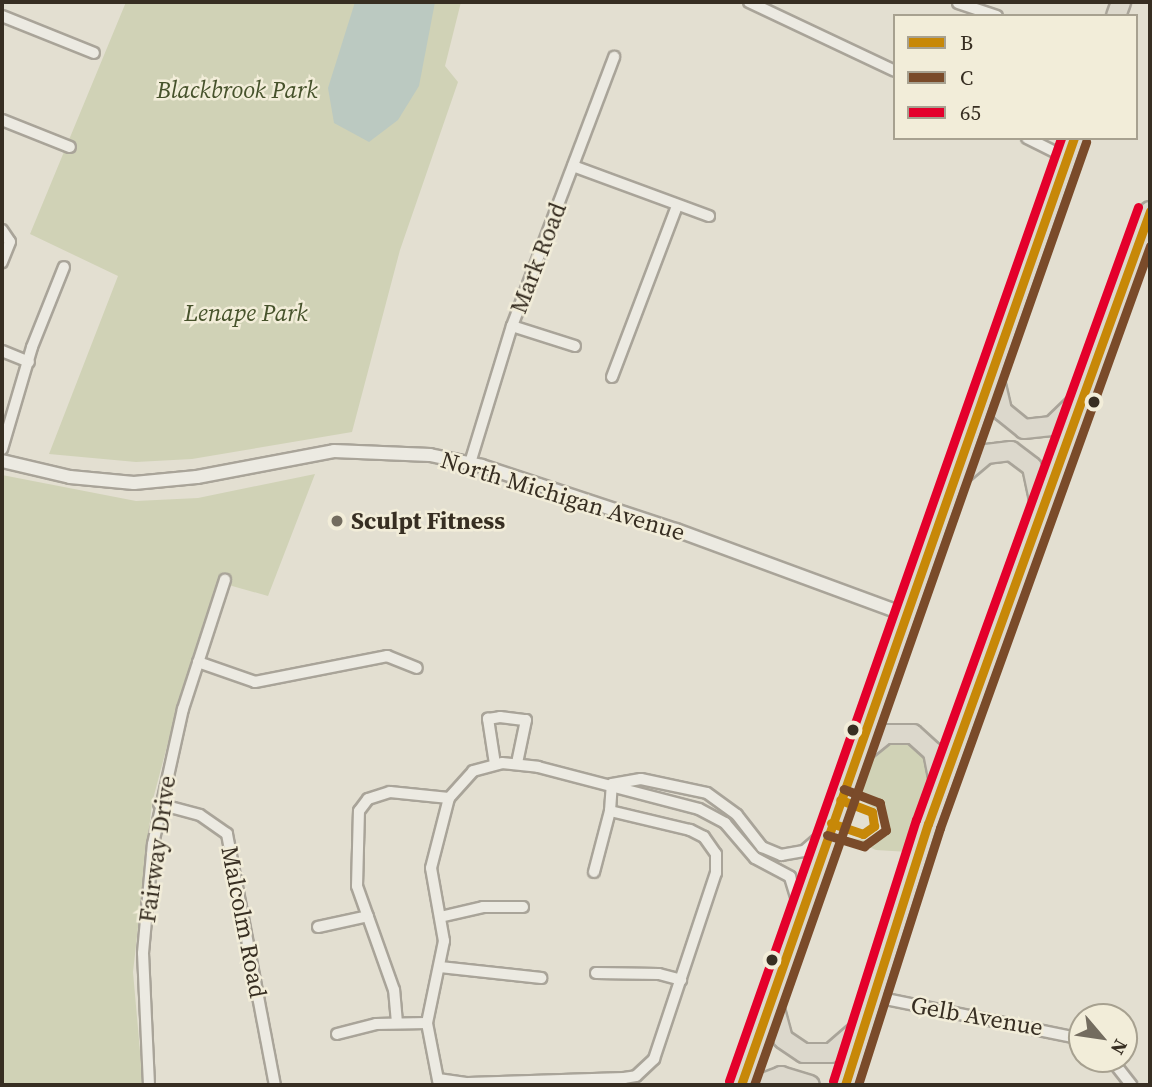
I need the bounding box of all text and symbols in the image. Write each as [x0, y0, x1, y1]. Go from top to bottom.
legend [893, 14, 1138, 140]
text: B [960, 28, 973, 57]
text: C [960, 63, 973, 92]
park label: Blackbrook Park [156, 76, 318, 104]
text: 65 [960, 98, 981, 127]
street label: Mark Road [504, 199, 572, 317]
park label: Lenape Park [184, 299, 308, 327]
unlabelled marker [1087, 395, 1101, 409]
street label: North Michigan Avenue [437, 445, 689, 547]
place label: Sculpt Fitness [351, 507, 505, 535]
marker: Sculpt Fitness [329, 513, 345, 529]
unlabelled marker [846, 723, 860, 737]
street label: Fairway Drive [132, 774, 182, 924]
street label: Malcolm Road [215, 844, 273, 1000]
unlabelled marker [765, 953, 779, 967]
street label: Gelb Avenue [909, 990, 1045, 1042]
north arrow [1068, 1003, 1138, 1073]
text: N [1105, 1035, 1134, 1060]

